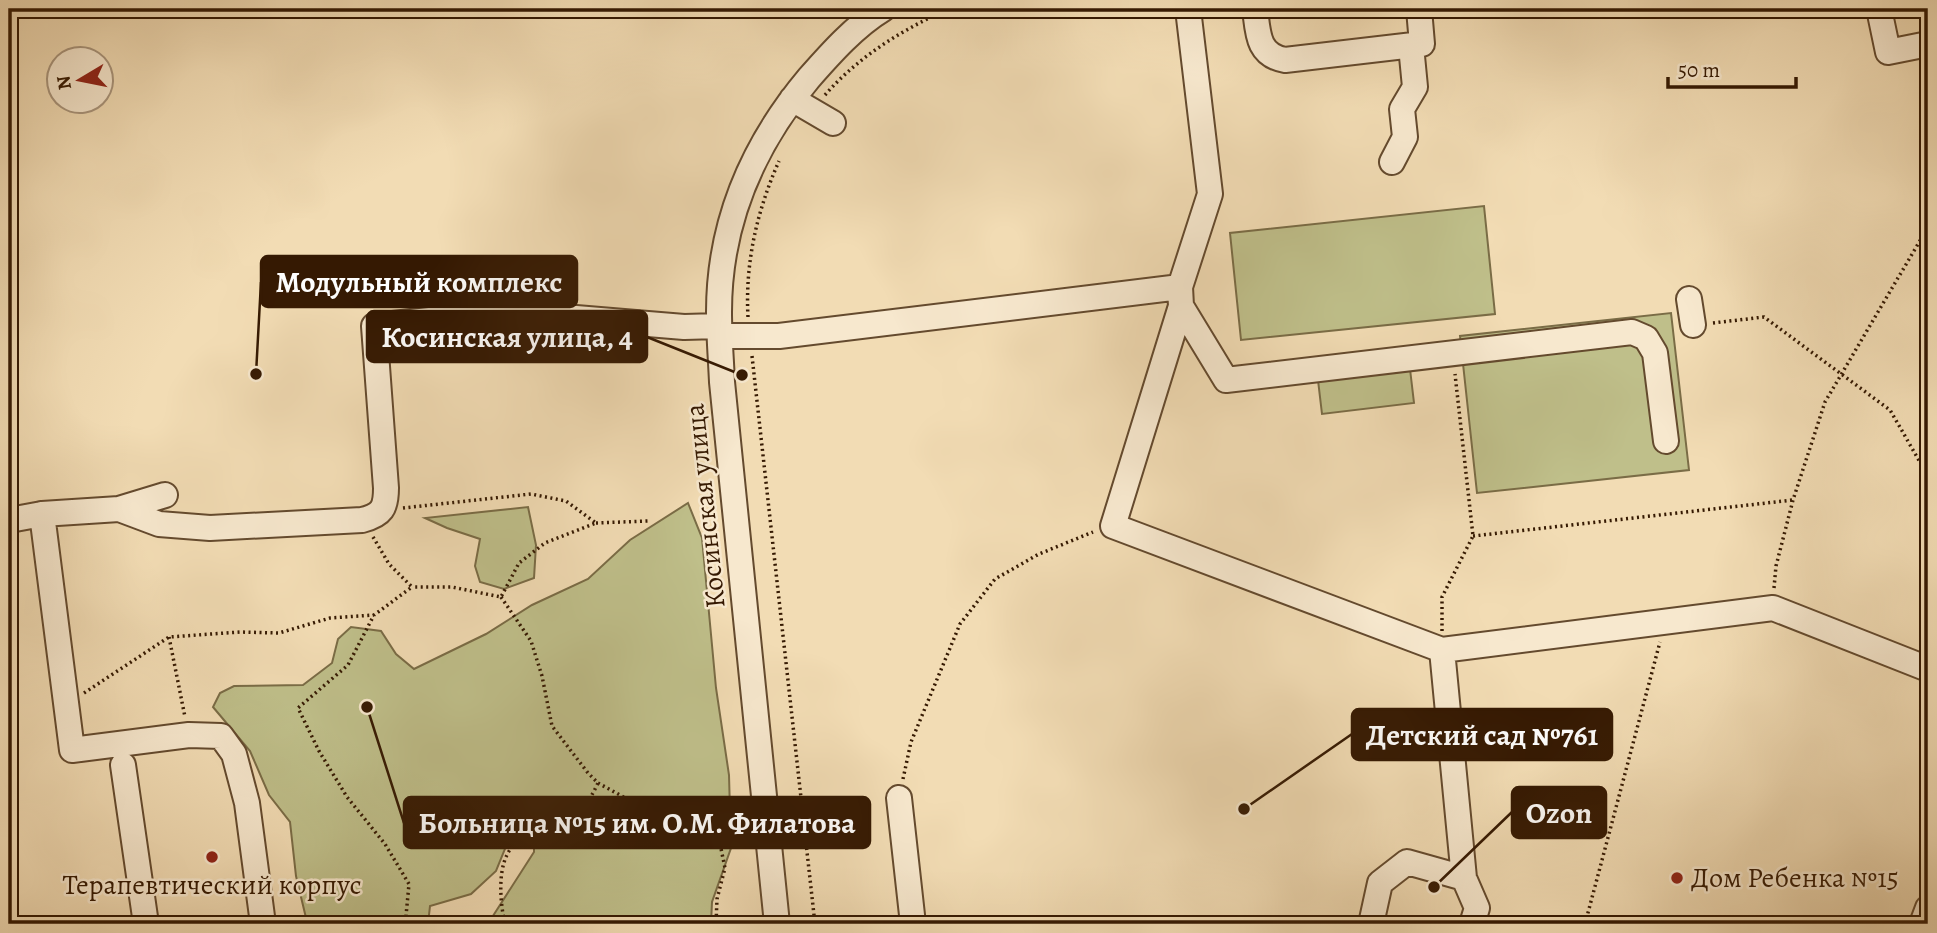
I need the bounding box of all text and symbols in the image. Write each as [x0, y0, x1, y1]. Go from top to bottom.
north arrow [46, 46, 116, 116]
scale bar [1668, 46, 1795, 90]
text: 50 m [1678, 56, 1720, 84]
text: N [50, 74, 78, 92]
callout: Модульный комплекс [261, 256, 577, 307]
text: Модульный комплекс [275, 262, 563, 302]
callout: Косинская улица, 4 [367, 311, 647, 362]
text: Косинская улица, 4 [381, 317, 633, 357]
street label: Косинская улица [675, 402, 735, 610]
callout: Детский сад №761 [1352, 709, 1612, 760]
text: Детский сад №761 [1366, 715, 1599, 755]
callout: Ozon [1512, 787, 1606, 838]
text: Ozon [1526, 793, 1592, 833]
callout: Больница №15 им. О.М. Филатова [404, 797, 870, 848]
text: Больница №15 им. О.М. Филатова [418, 803, 856, 843]
marker: Терапевтический корпус [204, 849, 220, 865]
place label: Дом Ребенка №15 [1691, 859, 1899, 897]
place label: Терапевтический корпус [62, 866, 362, 904]
marker: Дом Ребенка №15 [1669, 870, 1685, 886]

